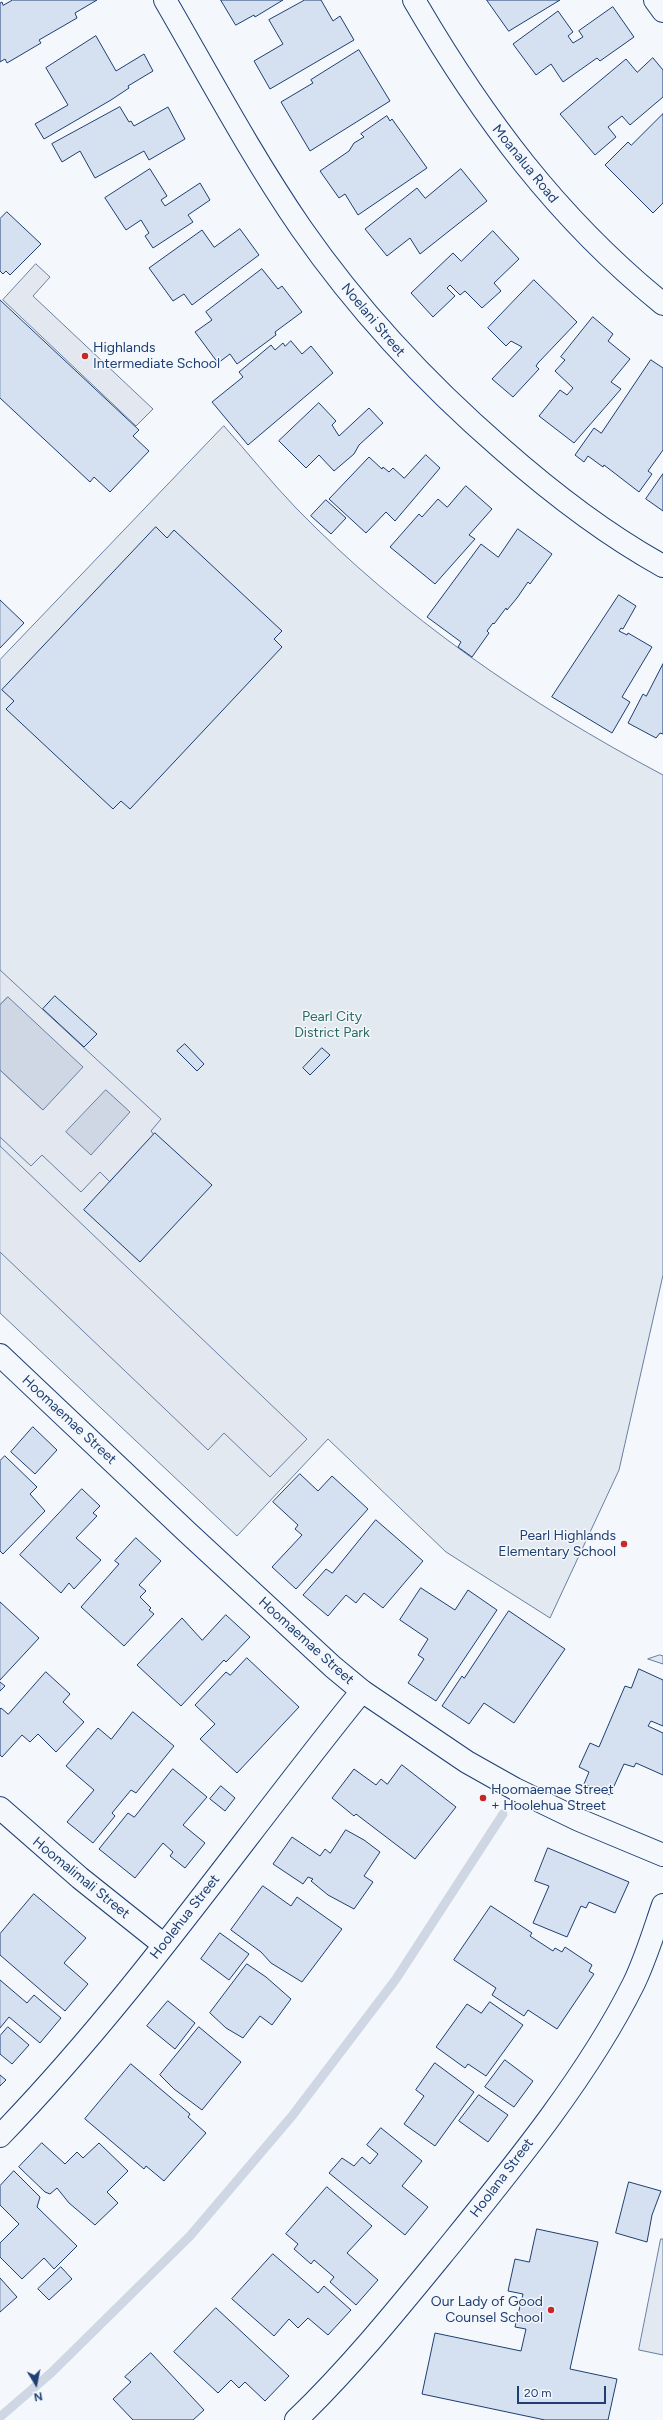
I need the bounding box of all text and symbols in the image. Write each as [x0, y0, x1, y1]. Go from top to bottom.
street label: Moanalua Road [488, 121, 562, 207]
street label: Noelani Street [337, 280, 409, 360]
place label: Highlands Intermediate School [93, 340, 220, 372]
marker: Highlands Intermediate School [80, 351, 90, 361]
park label: Pearl City District Park [294, 1009, 370, 1042]
street label: Hoomaemae Street [18, 1372, 120, 1468]
place label: Pearl Highlands Elementary School [498, 1528, 616, 1560]
marker: Pearl Highlands Elementary School [619, 1539, 629, 1549]
street label: Hoomaemae Street [255, 1594, 357, 1688]
place label: Hoomaemae Street + Hoolehua Street [491, 1782, 614, 1814]
marker: Hoomaemae Street + Hoolehua Street [478, 1793, 488, 1803]
street label: Hoomalimali Street [29, 1834, 133, 1922]
street label: Hoolehua Street [147, 1871, 223, 1963]
street label: Hoolana Street [467, 2135, 537, 2221]
place label: Our Lady of Good Counsel School [431, 2294, 543, 2326]
marker: Our Lady of Good Counsel School [546, 2305, 556, 2315]
north arrow [16, 2364, 56, 2404]
scale bar [519, 2378, 608, 2404]
text: 20 m [524, 2386, 552, 2400]
text: N [33, 2389, 44, 2403]

